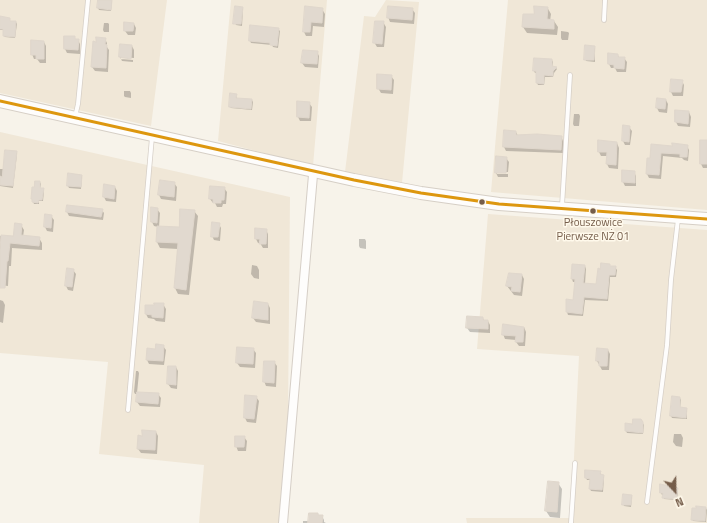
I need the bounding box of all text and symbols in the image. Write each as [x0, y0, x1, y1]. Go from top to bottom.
unlabelled marker [477, 197, 487, 207]
marker: Płouszowice Pierwsze NŻ 01 [588, 206, 598, 216]
place label: Płouszowice Pierwsze NŻ 01 [557, 216, 629, 242]
north arrow [655, 471, 695, 511]
text: N [673, 493, 686, 511]

